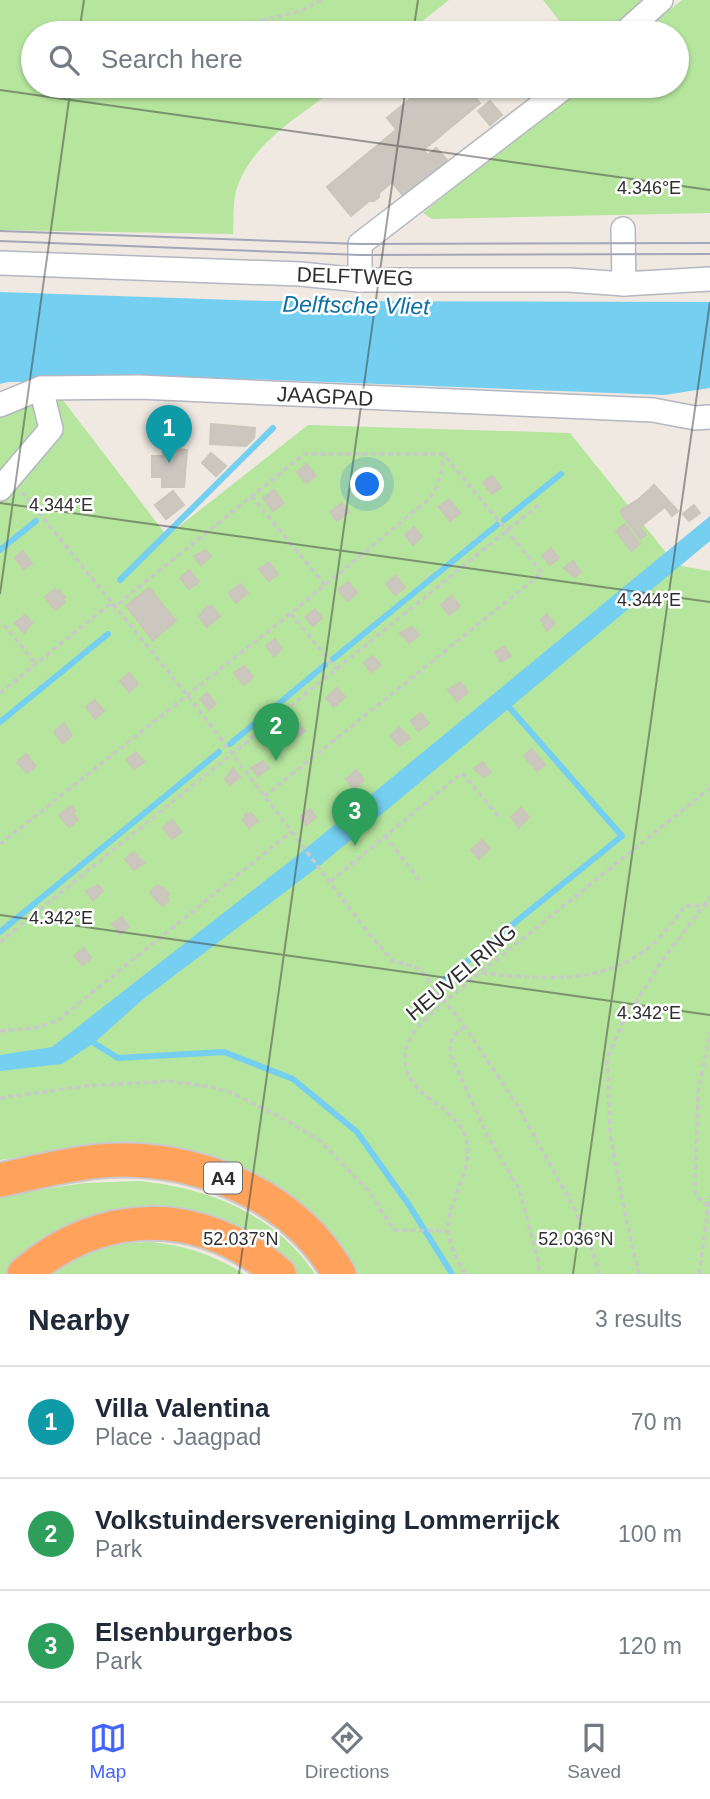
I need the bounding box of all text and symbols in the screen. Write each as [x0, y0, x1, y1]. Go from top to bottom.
search box [21, 21, 689, 98]
icon: search [45, 41, 83, 79]
text: Search here [101, 44, 243, 74]
text: 4.346°E [617, 178, 681, 198]
street label: DELFTWEG [296, 262, 414, 290]
water label: Delftsche Vliet [282, 291, 431, 319]
street label: JAAGPAD [276, 382, 374, 410]
pin: 1 [146, 405, 192, 463]
your location [350, 467, 384, 501]
text: 4.344°E [29, 495, 93, 515]
text: 4.344°E [617, 590, 681, 610]
pin: 2 [253, 703, 299, 761]
pin: 3 [332, 788, 378, 846]
text: 4.342°E [29, 908, 93, 928]
street label: HEUVELRING [401, 919, 521, 1025]
text: 4.342°E [617, 1003, 681, 1023]
road number: A4 [204, 1162, 242, 1194]
text: 52.037°N [203, 1229, 279, 1249]
text: 52.036°N [538, 1229, 614, 1249]
text: Nearby [28, 1303, 130, 1336]
text: 3 results [595, 1306, 682, 1332]
text: Villa Valentina [95, 1393, 269, 1423]
text: 1 [45, 1409, 57, 1435]
text: 70 m [631, 1409, 682, 1435]
text: Place · Jaagpad [95, 1424, 261, 1450]
text: Volkstuindersvereniging Lommerrijck [95, 1505, 560, 1535]
text: 2 [45, 1521, 57, 1547]
text: 100 m [618, 1521, 682, 1547]
text: Park [95, 1536, 142, 1562]
text: Elsenburgerbos [95, 1617, 293, 1647]
text: 3 [45, 1633, 57, 1659]
text: 120 m [618, 1633, 682, 1659]
text: Park [95, 1648, 142, 1674]
tab: Map [89, 1719, 127, 1783]
tab: Directions [305, 1719, 389, 1783]
tab: Saved [567, 1719, 621, 1783]

